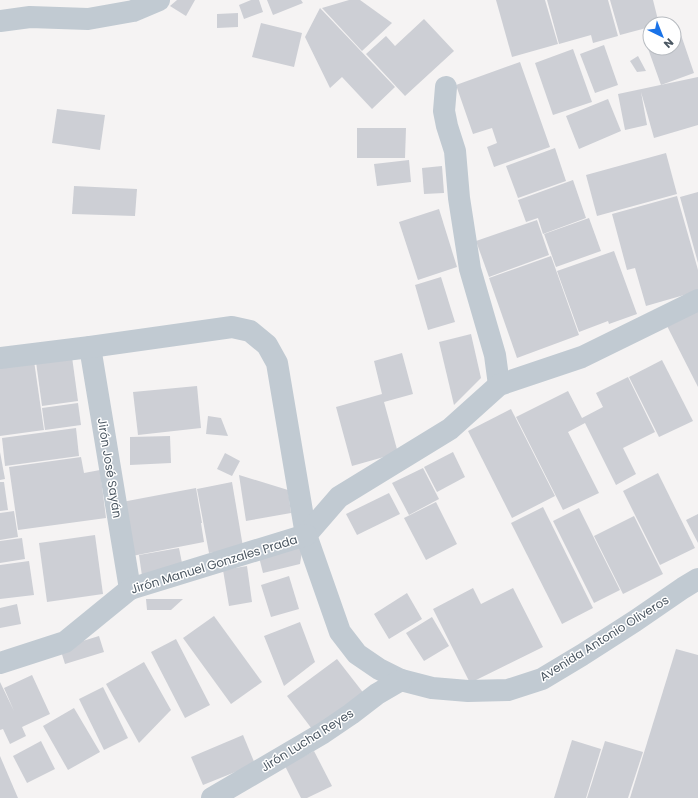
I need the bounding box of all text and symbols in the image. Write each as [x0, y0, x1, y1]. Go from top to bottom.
north arrow [642, 16, 682, 56]
text: N [660, 35, 677, 52]
street label: Jirón José Sayán [94, 417, 126, 519]
street label: Jirón Manuel Gonzales Prada [128, 530, 300, 598]
street label: Avenida Antonio Oliveros [536, 591, 672, 685]
street label: Jirón Lucha Reyes [257, 705, 357, 775]

